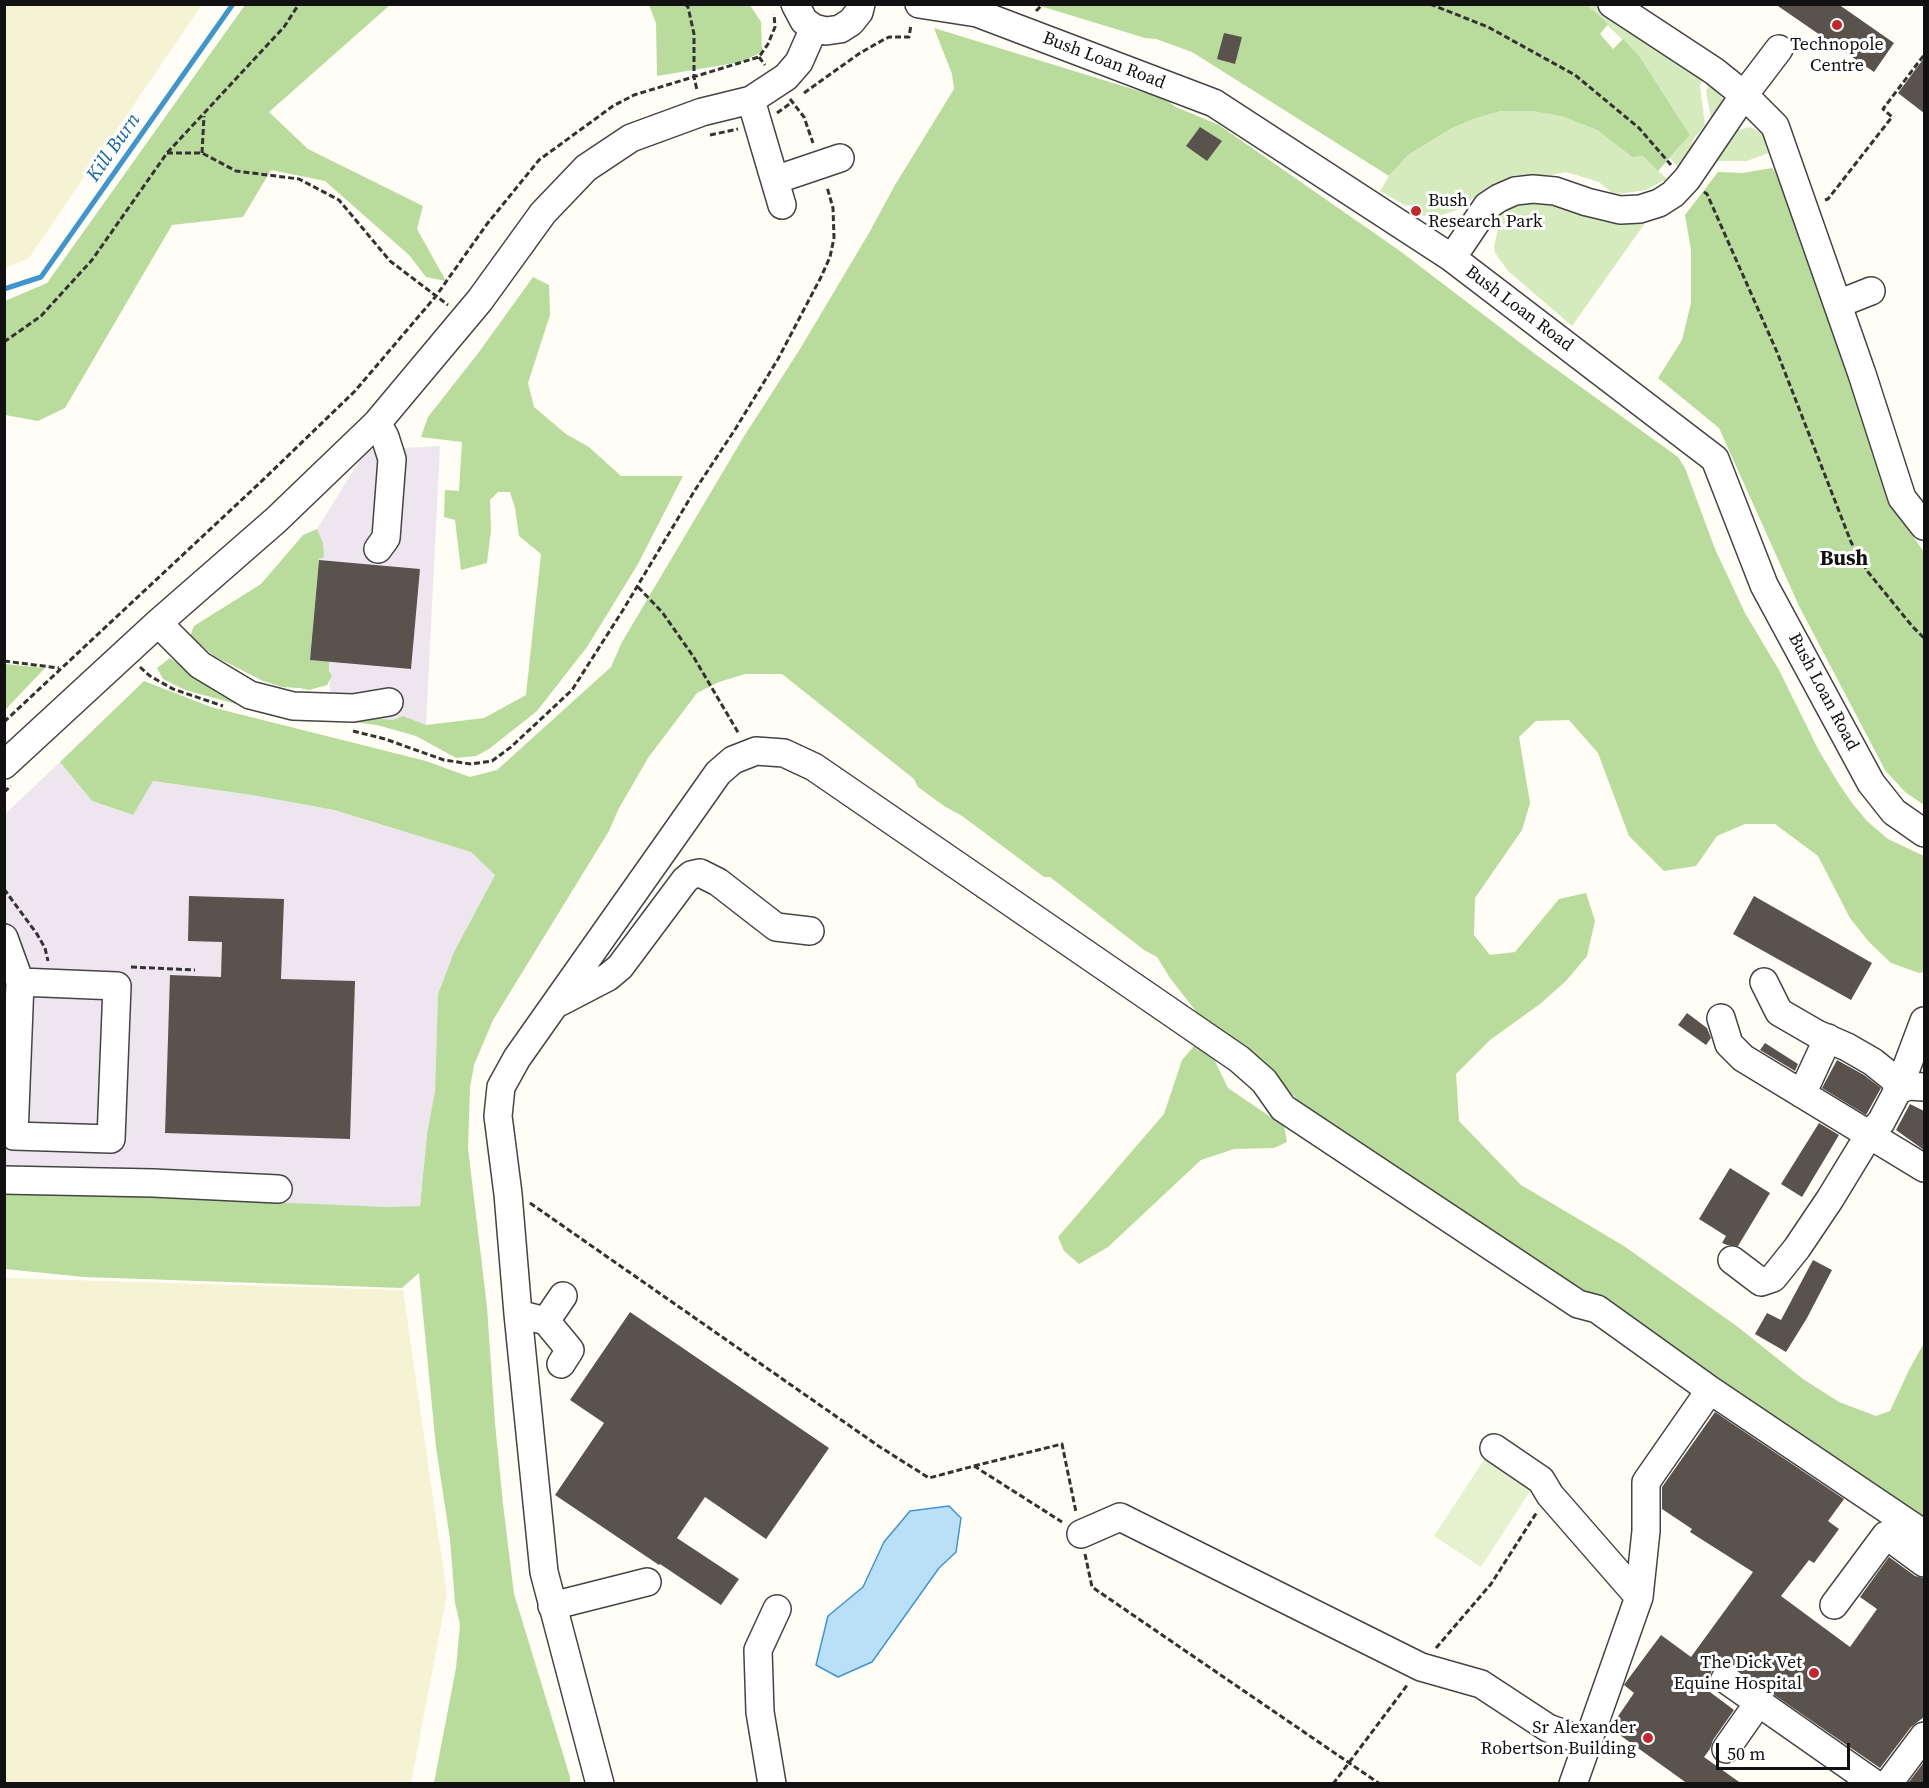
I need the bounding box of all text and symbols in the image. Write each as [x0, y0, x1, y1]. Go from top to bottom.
marker: Technopole Centre [1830, 18, 1844, 32]
street label: Bush Loan Road [1040, 28, 1168, 94]
place label: Technopole Centre [1790, 34, 1884, 76]
water label: Kill Burn [82, 109, 146, 187]
place label: Bush Research Park [1428, 190, 1543, 232]
marker: Bush Research Park [1409, 204, 1423, 218]
street label: Bush Loan Road [1461, 261, 1577, 357]
district label: Bush [1820, 547, 1868, 573]
street label: Bush Loan Road [1783, 630, 1863, 754]
place label: The Dick Vet Equine Hospital [1673, 1652, 1802, 1694]
marker: The Dick Vet Equine Hospital [1807, 1666, 1821, 1680]
place label: Sr Alexander Robertson Building [1481, 1717, 1636, 1760]
marker: Sr Alexander Robertson Building [1641, 1731, 1655, 1745]
scale bar [1719, 1731, 1852, 1769]
text: 50 m [1727, 1741, 1765, 1766]

